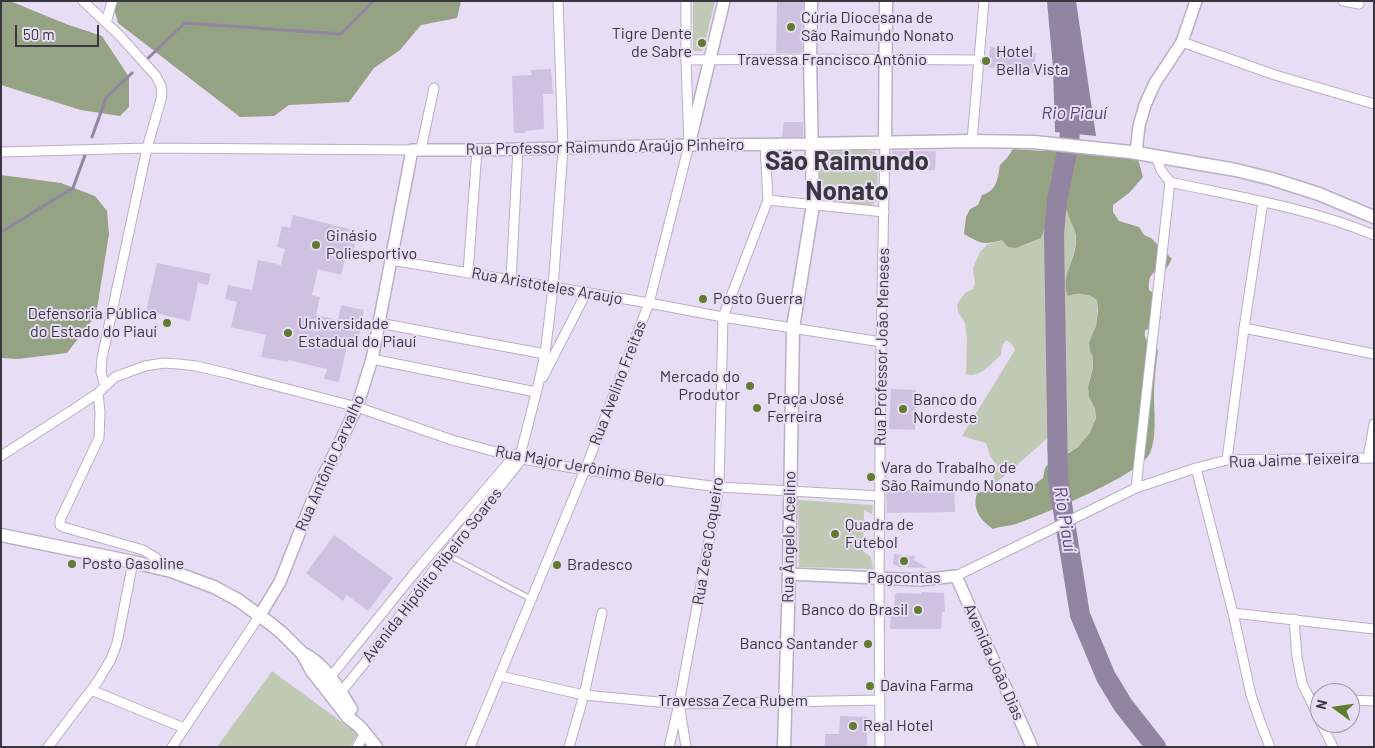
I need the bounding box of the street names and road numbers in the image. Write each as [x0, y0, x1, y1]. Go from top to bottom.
street label: Travessa Francisco Antônio [737, 50, 927, 70]
street label: Rua Professor Raimundo Araújo Pinheiro [465, 135, 745, 159]
street label: Rua Professor João Meneses [871, 248, 893, 446]
street label: Rua Aristoteles Araujo [470, 263, 624, 309]
street label: Rua Avelino Freitas [585, 318, 651, 448]
street label: Rua Antônio Carvalho [291, 392, 369, 534]
street label: Rua Major Jerônimo Belo [494, 442, 666, 490]
street label: Rua Jaime Teixeira [1228, 448, 1360, 472]
street label: Rua Ângelo Acelino [778, 471, 800, 603]
street label: Rua Zeca Coqueiro [688, 475, 728, 607]
street label: Avenida Hipólito Ribeiro Soares [358, 484, 506, 666]
street label: Avenida João Dias [960, 601, 1028, 723]
street label: Travessa Zeca Rubem [658, 691, 808, 711]

